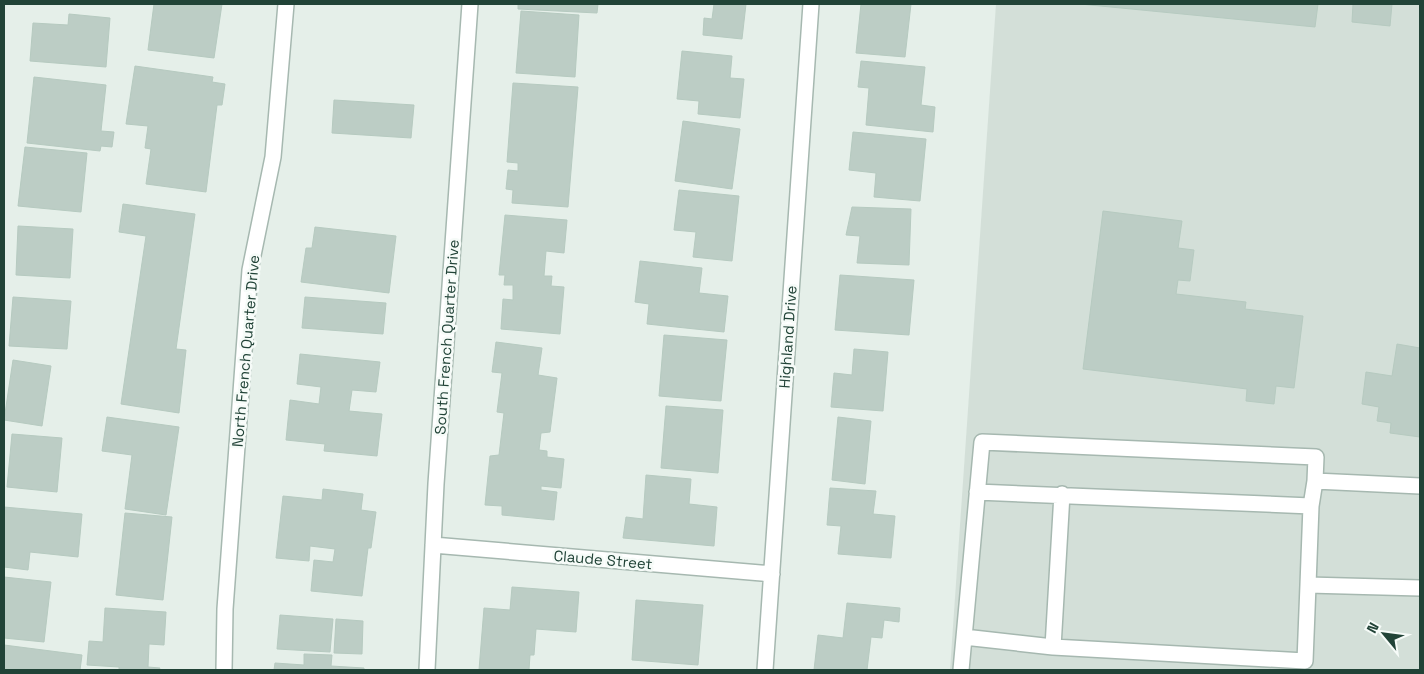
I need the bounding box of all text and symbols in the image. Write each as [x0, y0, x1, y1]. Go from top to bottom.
street label: South French Quarter Drive [430, 239, 463, 435]
street label: North French Quarter Drive [228, 254, 263, 448]
street label: Highland Drive [774, 285, 801, 389]
street label: Claude Street [553, 546, 653, 573]
north arrow [1359, 609, 1409, 659]
text: N [1362, 619, 1383, 636]

